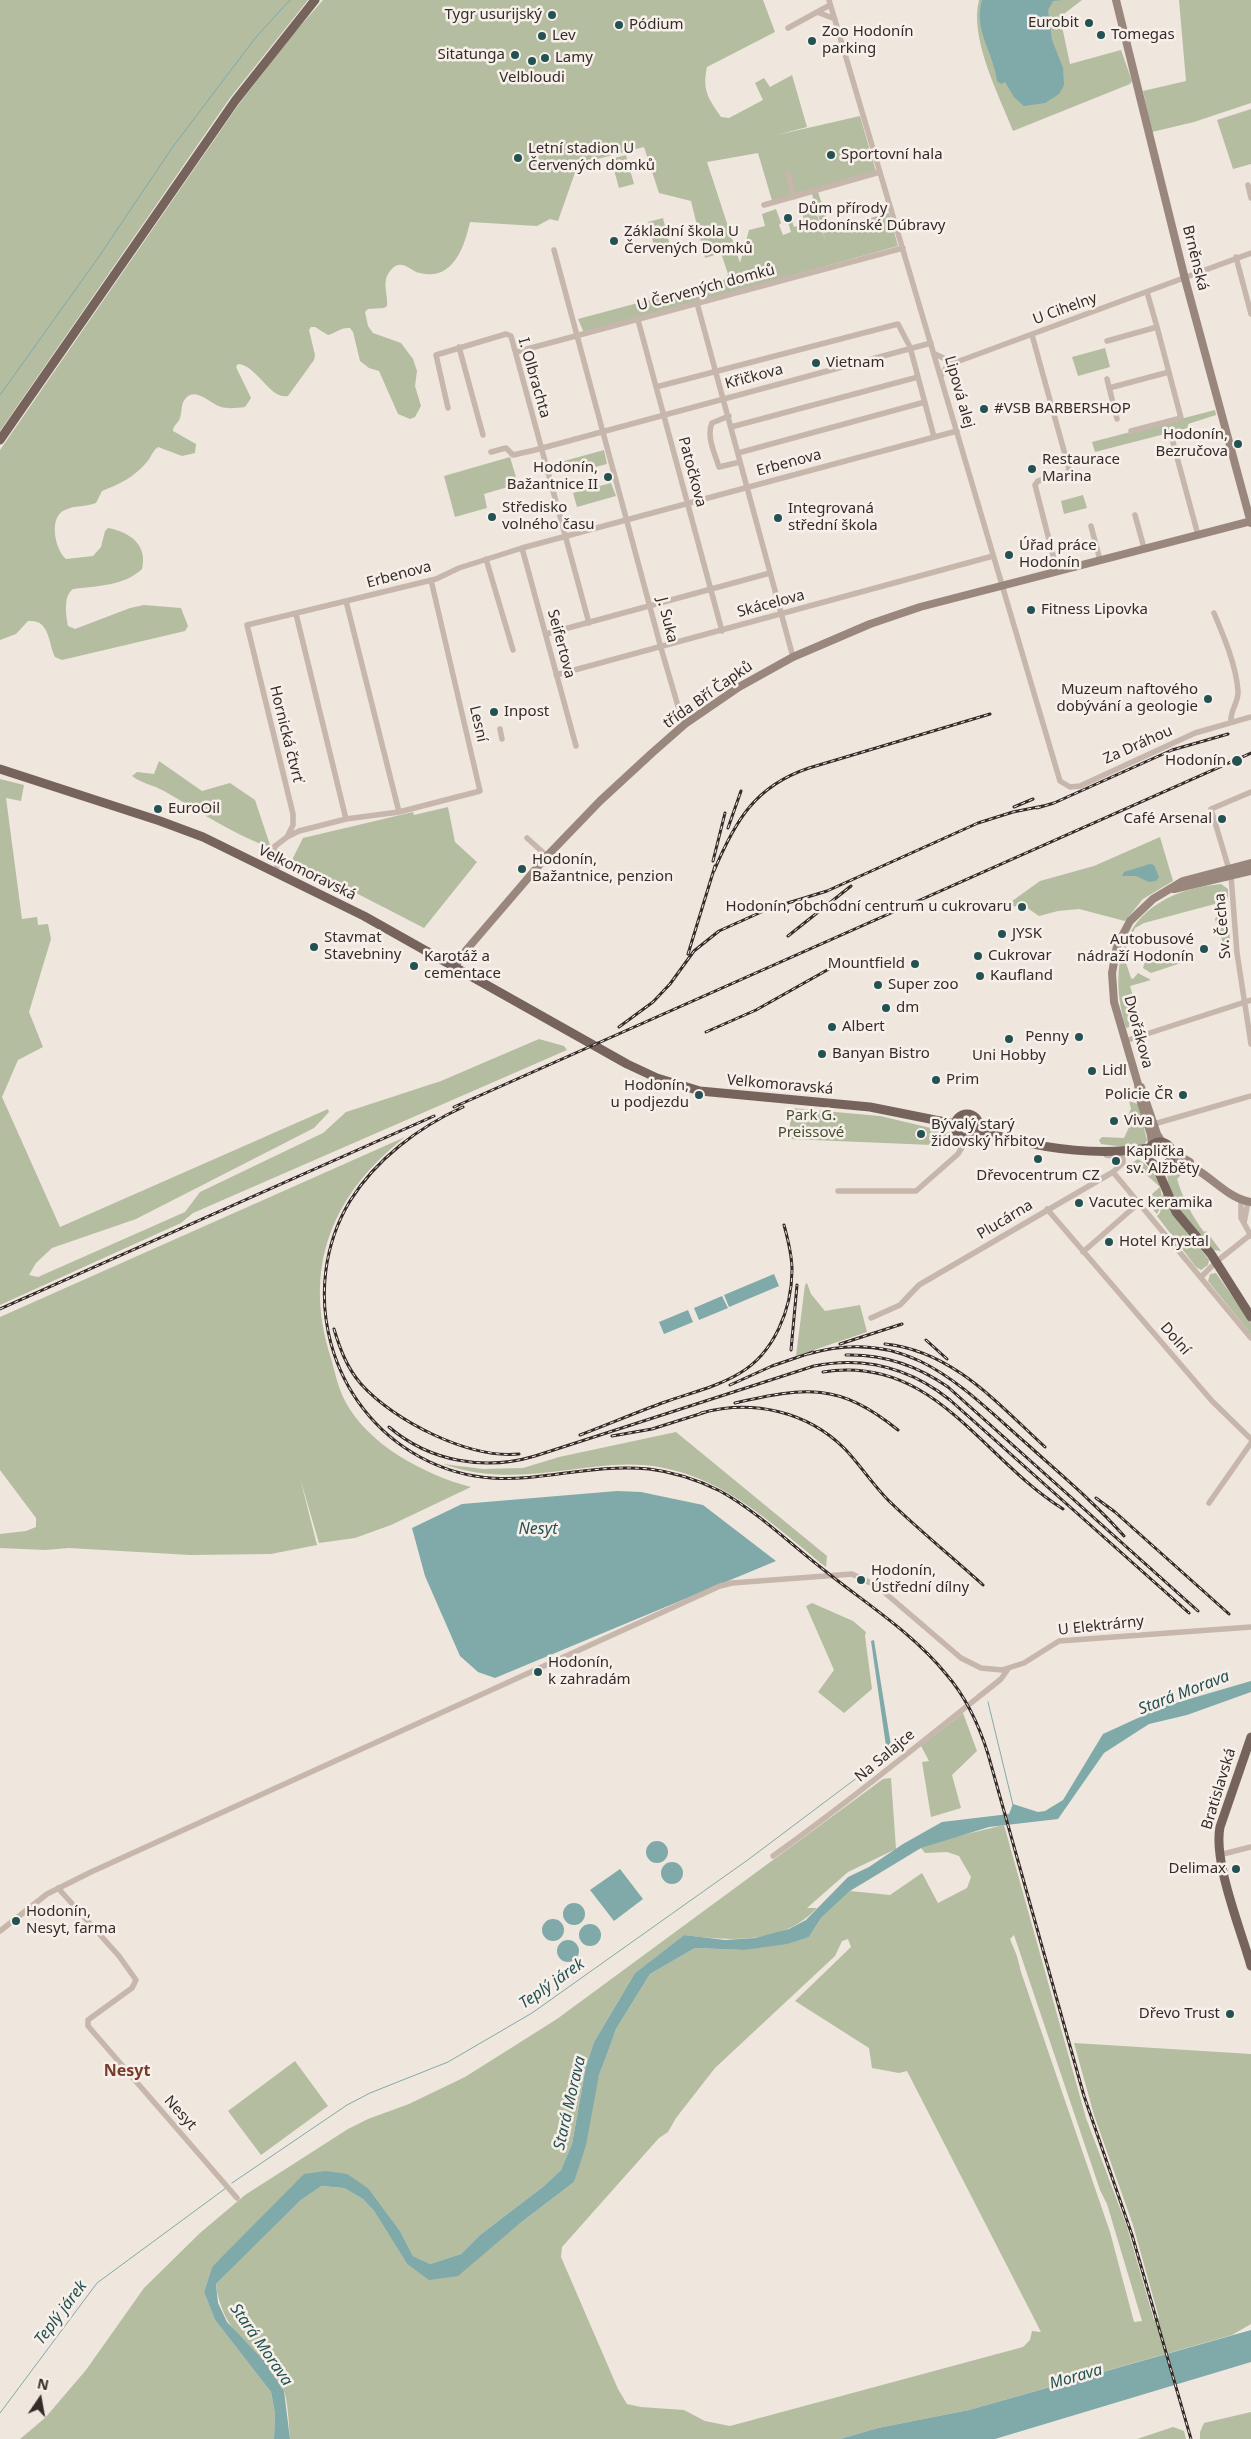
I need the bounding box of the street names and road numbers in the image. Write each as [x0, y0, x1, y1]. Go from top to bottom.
street label: Brněnská [1178, 224, 1212, 292]
street label: U Červených domků [635, 261, 777, 315]
street label: U Cihelny [1031, 289, 1099, 329]
street label: I. Olbrachta [514, 336, 554, 420]
street label: Lipová alej [940, 354, 978, 430]
street label: Křičkova [723, 361, 785, 393]
street label: Patočkova [674, 435, 710, 509]
street label: Erbenova [755, 446, 823, 480]
street label: Erbenova [365, 558, 433, 592]
street label: Skácelova [735, 586, 807, 622]
street label: J. Suka [653, 596, 681, 644]
street label: Seifertova [543, 608, 579, 680]
street label: třída Bří Čapků [660, 657, 756, 733]
street label: Hornická čtvrť [265, 684, 307, 784]
street label: Lesní [465, 704, 491, 744]
street label: Za Dráhou [1101, 722, 1175, 768]
street label: Velkomoravská [255, 842, 359, 904]
street label: Sv. Čecha [1211, 892, 1235, 960]
street label: Dvořákova [1120, 994, 1156, 1070]
street label: Velkomoravská [726, 1071, 834, 1099]
street label: Plucárna [974, 1196, 1036, 1244]
street label: Dolní [1156, 1319, 1194, 1359]
street label: U Elektrárny [1057, 1613, 1145, 1639]
street label: Na Salajce [852, 1726, 918, 1786]
street label: Bratislavská [1198, 1746, 1240, 1832]
street label: Nesyt [160, 2092, 200, 2134]

